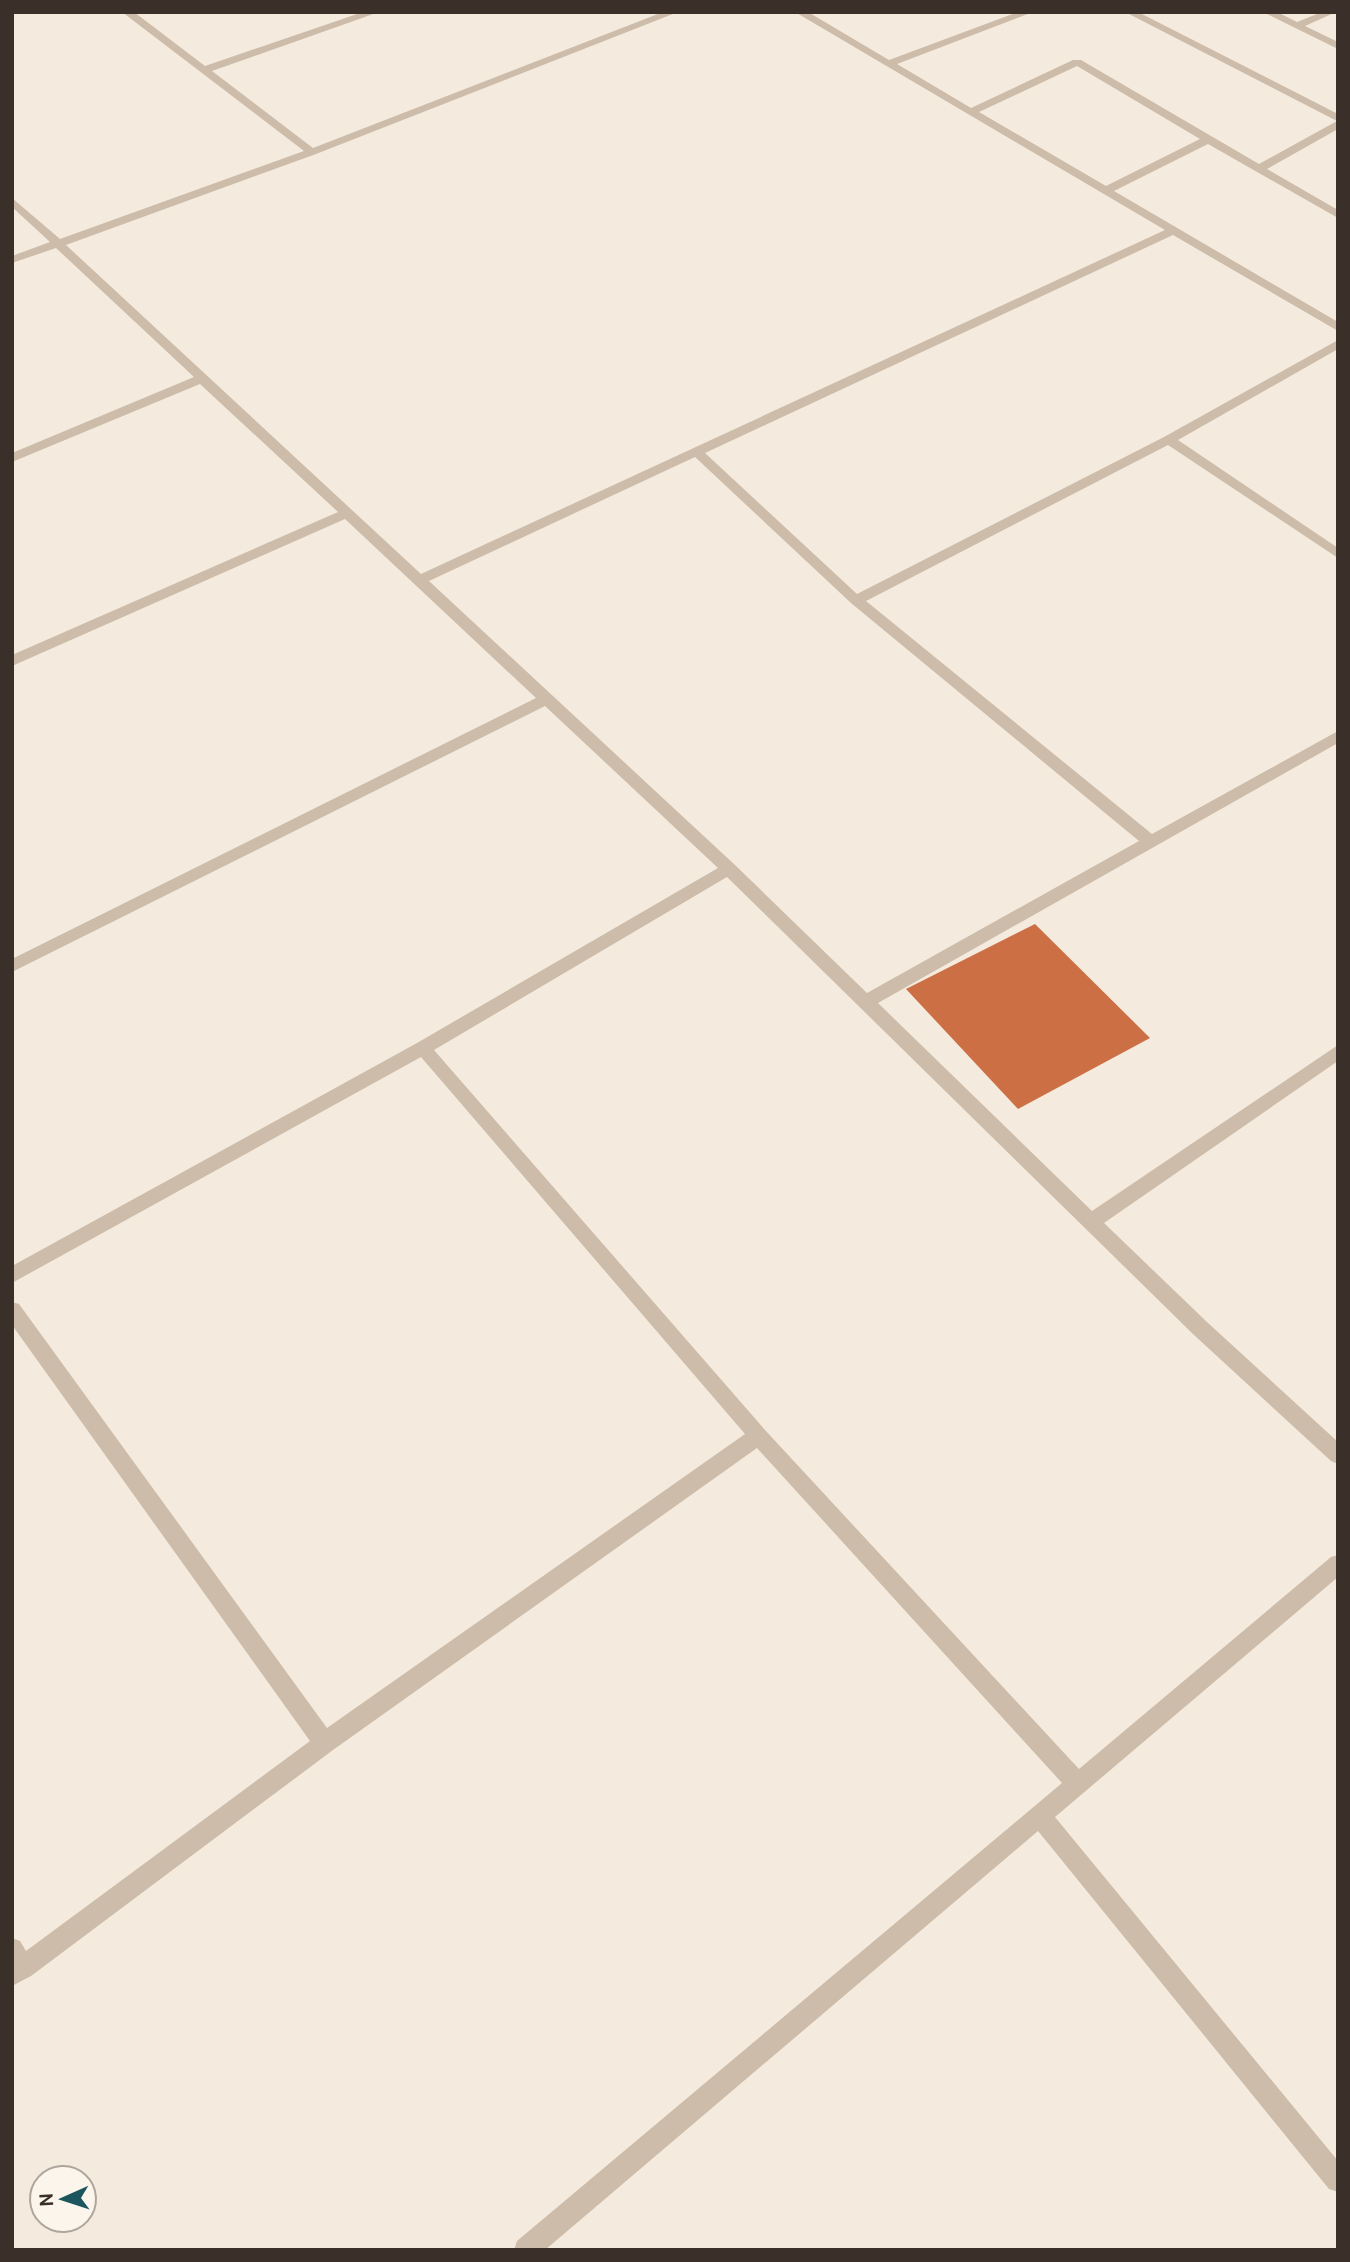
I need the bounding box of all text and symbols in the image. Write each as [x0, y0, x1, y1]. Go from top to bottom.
north arrow [28, 2164, 98, 2234]
text: N [35, 2193, 58, 2207]

